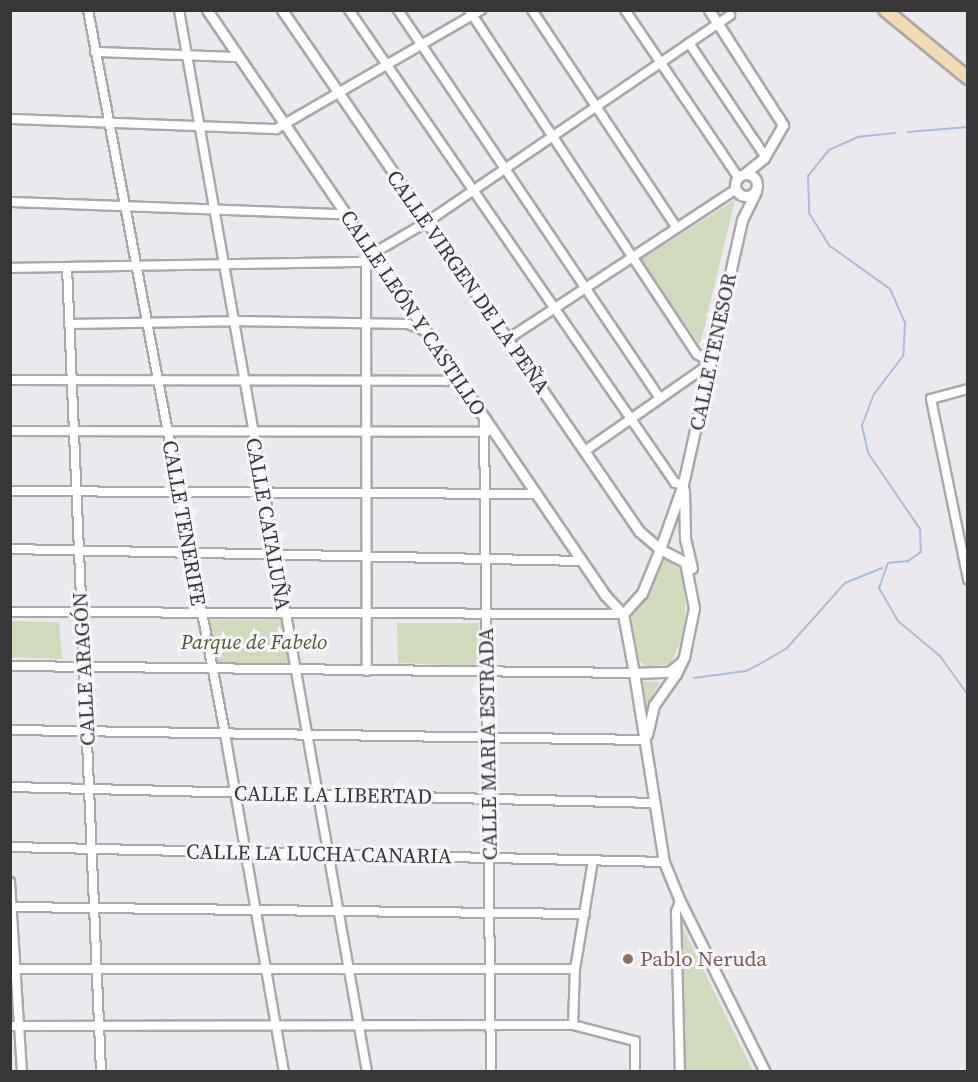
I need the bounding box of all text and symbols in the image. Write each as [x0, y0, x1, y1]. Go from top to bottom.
street label: CALLE VIRGEN DE LA PEÑA [381, 165, 555, 399]
street label: CALLE LEÓN Y CASTILLO [334, 205, 492, 421]
street label: CALLE TENESOR [684, 271, 742, 433]
street label: CALLE CATALUÑA [240, 436, 296, 612]
street label: CALLE TENERIFE [157, 438, 211, 608]
street label: CALLE ARAGÓN [67, 591, 101, 747]
street label: CALLE MARIA ESTRADA [473, 627, 503, 861]
park label: Parque de Fabelo [181, 629, 327, 655]
street label: CALLE LA LIBERTAD [234, 781, 432, 809]
street label: CALLE LA LUCHA CANARIA [186, 839, 452, 869]
place label: Pablo Neruda [640, 946, 767, 972]
marker: Pablo Neruda [621, 952, 635, 966]

